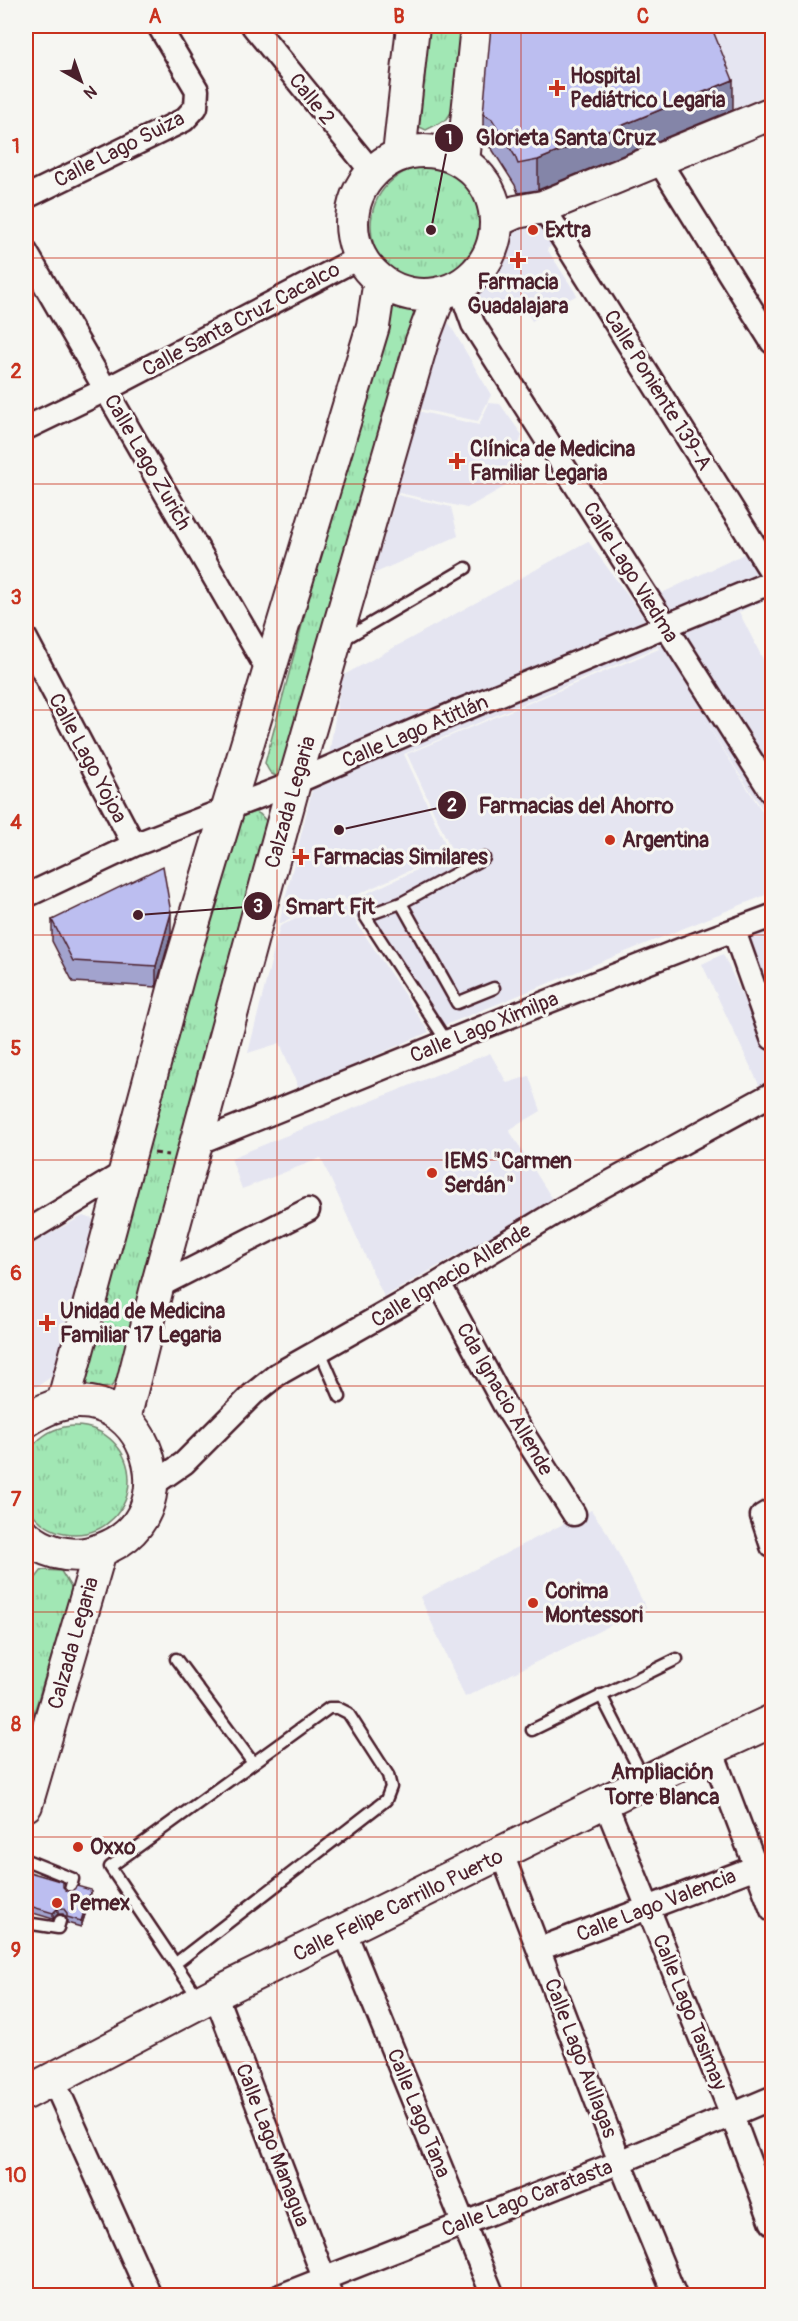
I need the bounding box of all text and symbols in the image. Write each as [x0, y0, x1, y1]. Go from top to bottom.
text: A [149, 4, 162, 29]
text: B [393, 4, 405, 29]
text: C [637, 4, 649, 29]
north arrow [51, 51, 111, 111]
place label: Hospital Pediátrico Legaria [570, 63, 726, 114]
street label: Calle 2 [282, 68, 341, 131]
marker: Hospital Pediátrico Legaria [548, 79, 566, 97]
text: N [79, 81, 101, 103]
street label: Calle Lago Suiza [49, 105, 189, 194]
callout: Glorieta Santa Cruz [434, 118, 669, 158]
text: Glorieta Santa Cruz [476, 124, 657, 152]
text: 1 [445, 127, 453, 150]
text: 1 [12, 134, 20, 159]
place label: Extra [545, 217, 591, 244]
marker: Extra [526, 223, 540, 237]
marker: Farmacia Guadalajara [511, 253, 525, 267]
street label: Calle Santa Cruz Cacalco [138, 256, 345, 383]
place label: Farmacia Guadalajara [468, 269, 569, 320]
street label: Calle Poniente 139-A [597, 305, 718, 476]
text: 2 [10, 359, 22, 384]
street label: Calle Lago Zurich [98, 390, 197, 535]
place label: Clínica de Medicina Familiar Legaria [470, 436, 635, 487]
marker: Clínica de Medicina Familiar Legaria [448, 452, 466, 470]
street label: Calle Lago Viedma [576, 497, 685, 648]
text: 3 [10, 585, 22, 610]
street label: Calle Lago Atitlán [338, 688, 493, 774]
street label: Calle Lago Yojoa [42, 689, 133, 828]
street label: Calzada Legaria [259, 733, 322, 871]
callout: Farmacias del Ahorro [437, 785, 686, 825]
text: Farmacias del Ahorro [478, 792, 674, 820]
text: 2 [447, 794, 457, 817]
text: 4 [10, 810, 22, 835]
place label: Argentina [622, 827, 709, 854]
marker: Argentina [603, 833, 617, 847]
place label: Farmacias Similares [313, 844, 488, 871]
marker: Farmacias Similares [294, 850, 308, 864]
callout: Smart Fit [243, 886, 387, 926]
text: Smart Fit [285, 893, 376, 921]
text: 3 [253, 895, 263, 918]
street label: Calle Lago Ximilpa [406, 985, 562, 1070]
text: 5 [11, 1036, 22, 1061]
place label: IEMS "Carmen Serdán" [444, 1148, 572, 1199]
marker: IEMS "Carmen Serdán" [425, 1166, 439, 1180]
street label: Calle Ignacio Allende [366, 1217, 537, 1334]
text: 6 [10, 1261, 22, 1286]
place label: Unidad de Medicina Familiar 17 Legaria [60, 1298, 225, 1349]
marker: Unidad de Medicina Familiar 17 Legaria [38, 1314, 56, 1332]
street label: Cda Ignacio Allende [450, 1318, 560, 1481]
text: 7 [11, 1487, 22, 1512]
street label: Calzada Legaria [42, 1574, 105, 1712]
place label: Corima Montessori [545, 1578, 643, 1629]
marker: Corima Montessori [526, 1596, 540, 1610]
text: 8 [11, 1712, 21, 1737]
district label: Ampliación Torre Blanca [603, 1758, 720, 1811]
place label: Oxxo [90, 1834, 136, 1861]
marker: Oxxo [71, 1840, 85, 1854]
street label: Calle Felipe Carrillo Puerto [289, 1843, 508, 1968]
street label: Calle Lago Valencia [572, 1863, 740, 1948]
place label: Pemex [69, 1890, 130, 1917]
marker: Pemex [50, 1896, 64, 1910]
street label: Calle Lago Tasimay [646, 1930, 733, 2094]
text: 9 [11, 1938, 21, 1963]
street label: Calle Lago Aullagas [538, 1975, 624, 2142]
street label: Calle Lago Tana [380, 2045, 457, 2182]
street label: Calle Lago Managua [229, 2060, 316, 2231]
street label: Calle Lago Caratasta [438, 2153, 616, 2243]
text: 10 [5, 2163, 27, 2188]

